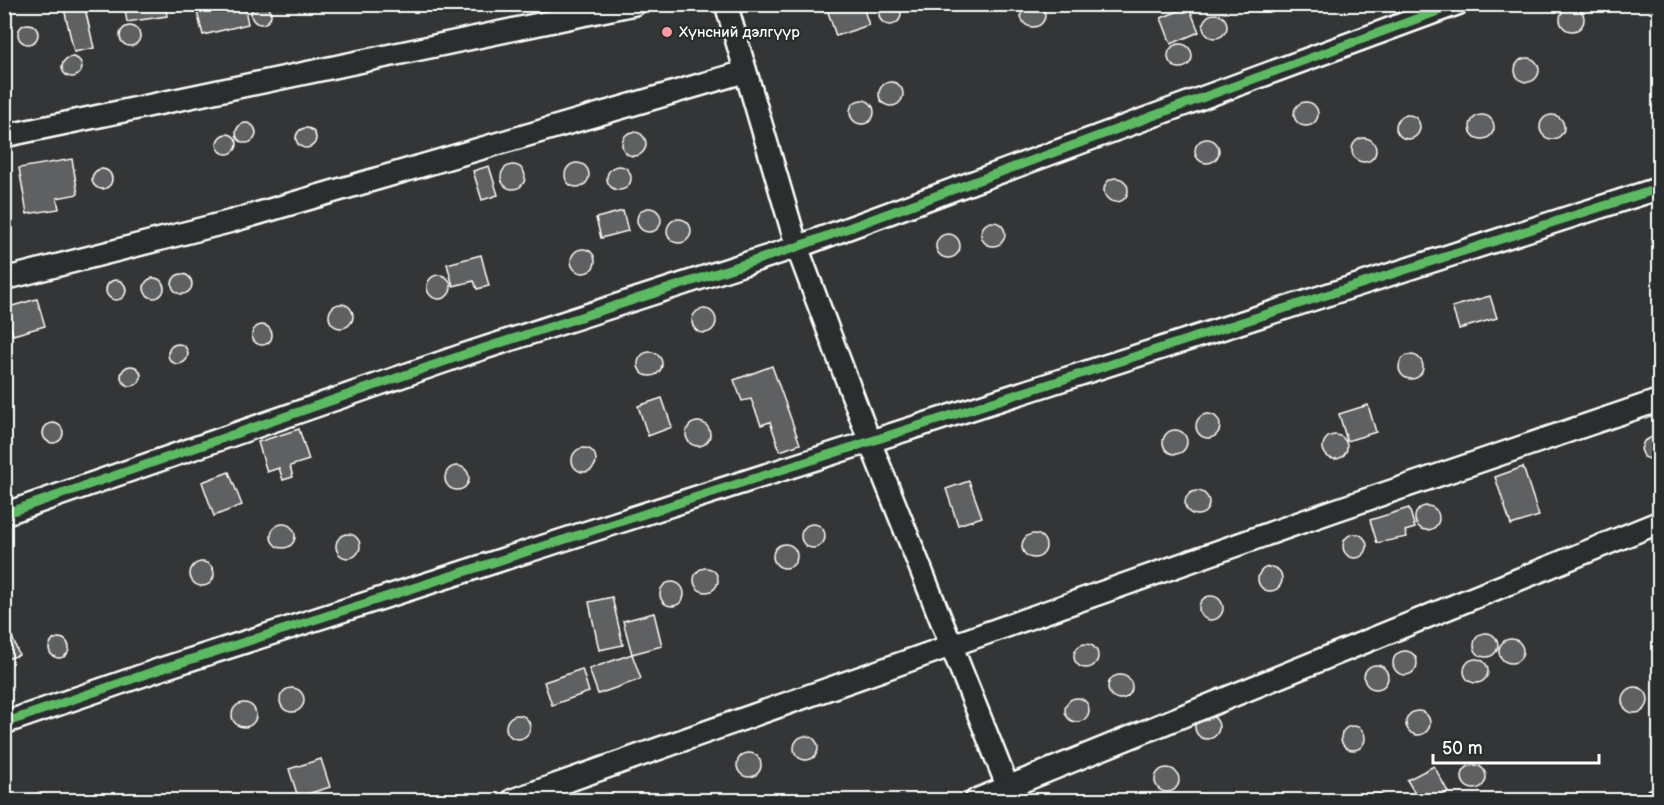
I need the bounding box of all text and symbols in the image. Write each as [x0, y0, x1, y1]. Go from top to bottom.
place label: Хүнсний дэлгүүр [679, 23, 800, 42]
marker: Хүнсний дэлгүүр [660, 25, 674, 39]
scale bar [1433, 727, 1600, 765]
text: 50 m [1442, 738, 1483, 759]

